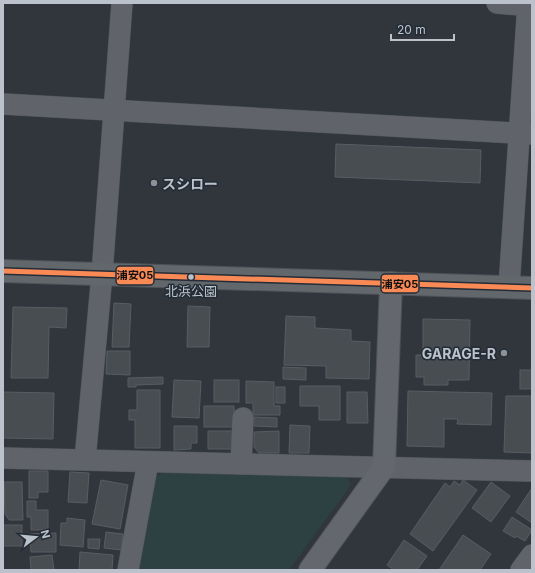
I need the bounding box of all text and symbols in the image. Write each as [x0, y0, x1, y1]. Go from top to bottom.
scale bar [391, 16, 454, 42]
text: 20 m [397, 22, 426, 37]
place label: スシロー [162, 175, 218, 192]
marker: スシロー [149, 178, 159, 188]
line badge: 浦安05 [116, 266, 154, 285]
text: 浦安05 [117, 268, 153, 282]
marker: 北浜公園 [186, 272, 196, 282]
line badge: 浦安05 [381, 274, 419, 293]
text: 浦安05 [382, 277, 418, 291]
place label: 北浜公園 [165, 283, 217, 299]
place label: GARAGE-R [422, 345, 496, 362]
marker: GARAGE-R [499, 348, 509, 358]
north arrow [16, 517, 56, 557]
text: N [38, 528, 53, 540]

